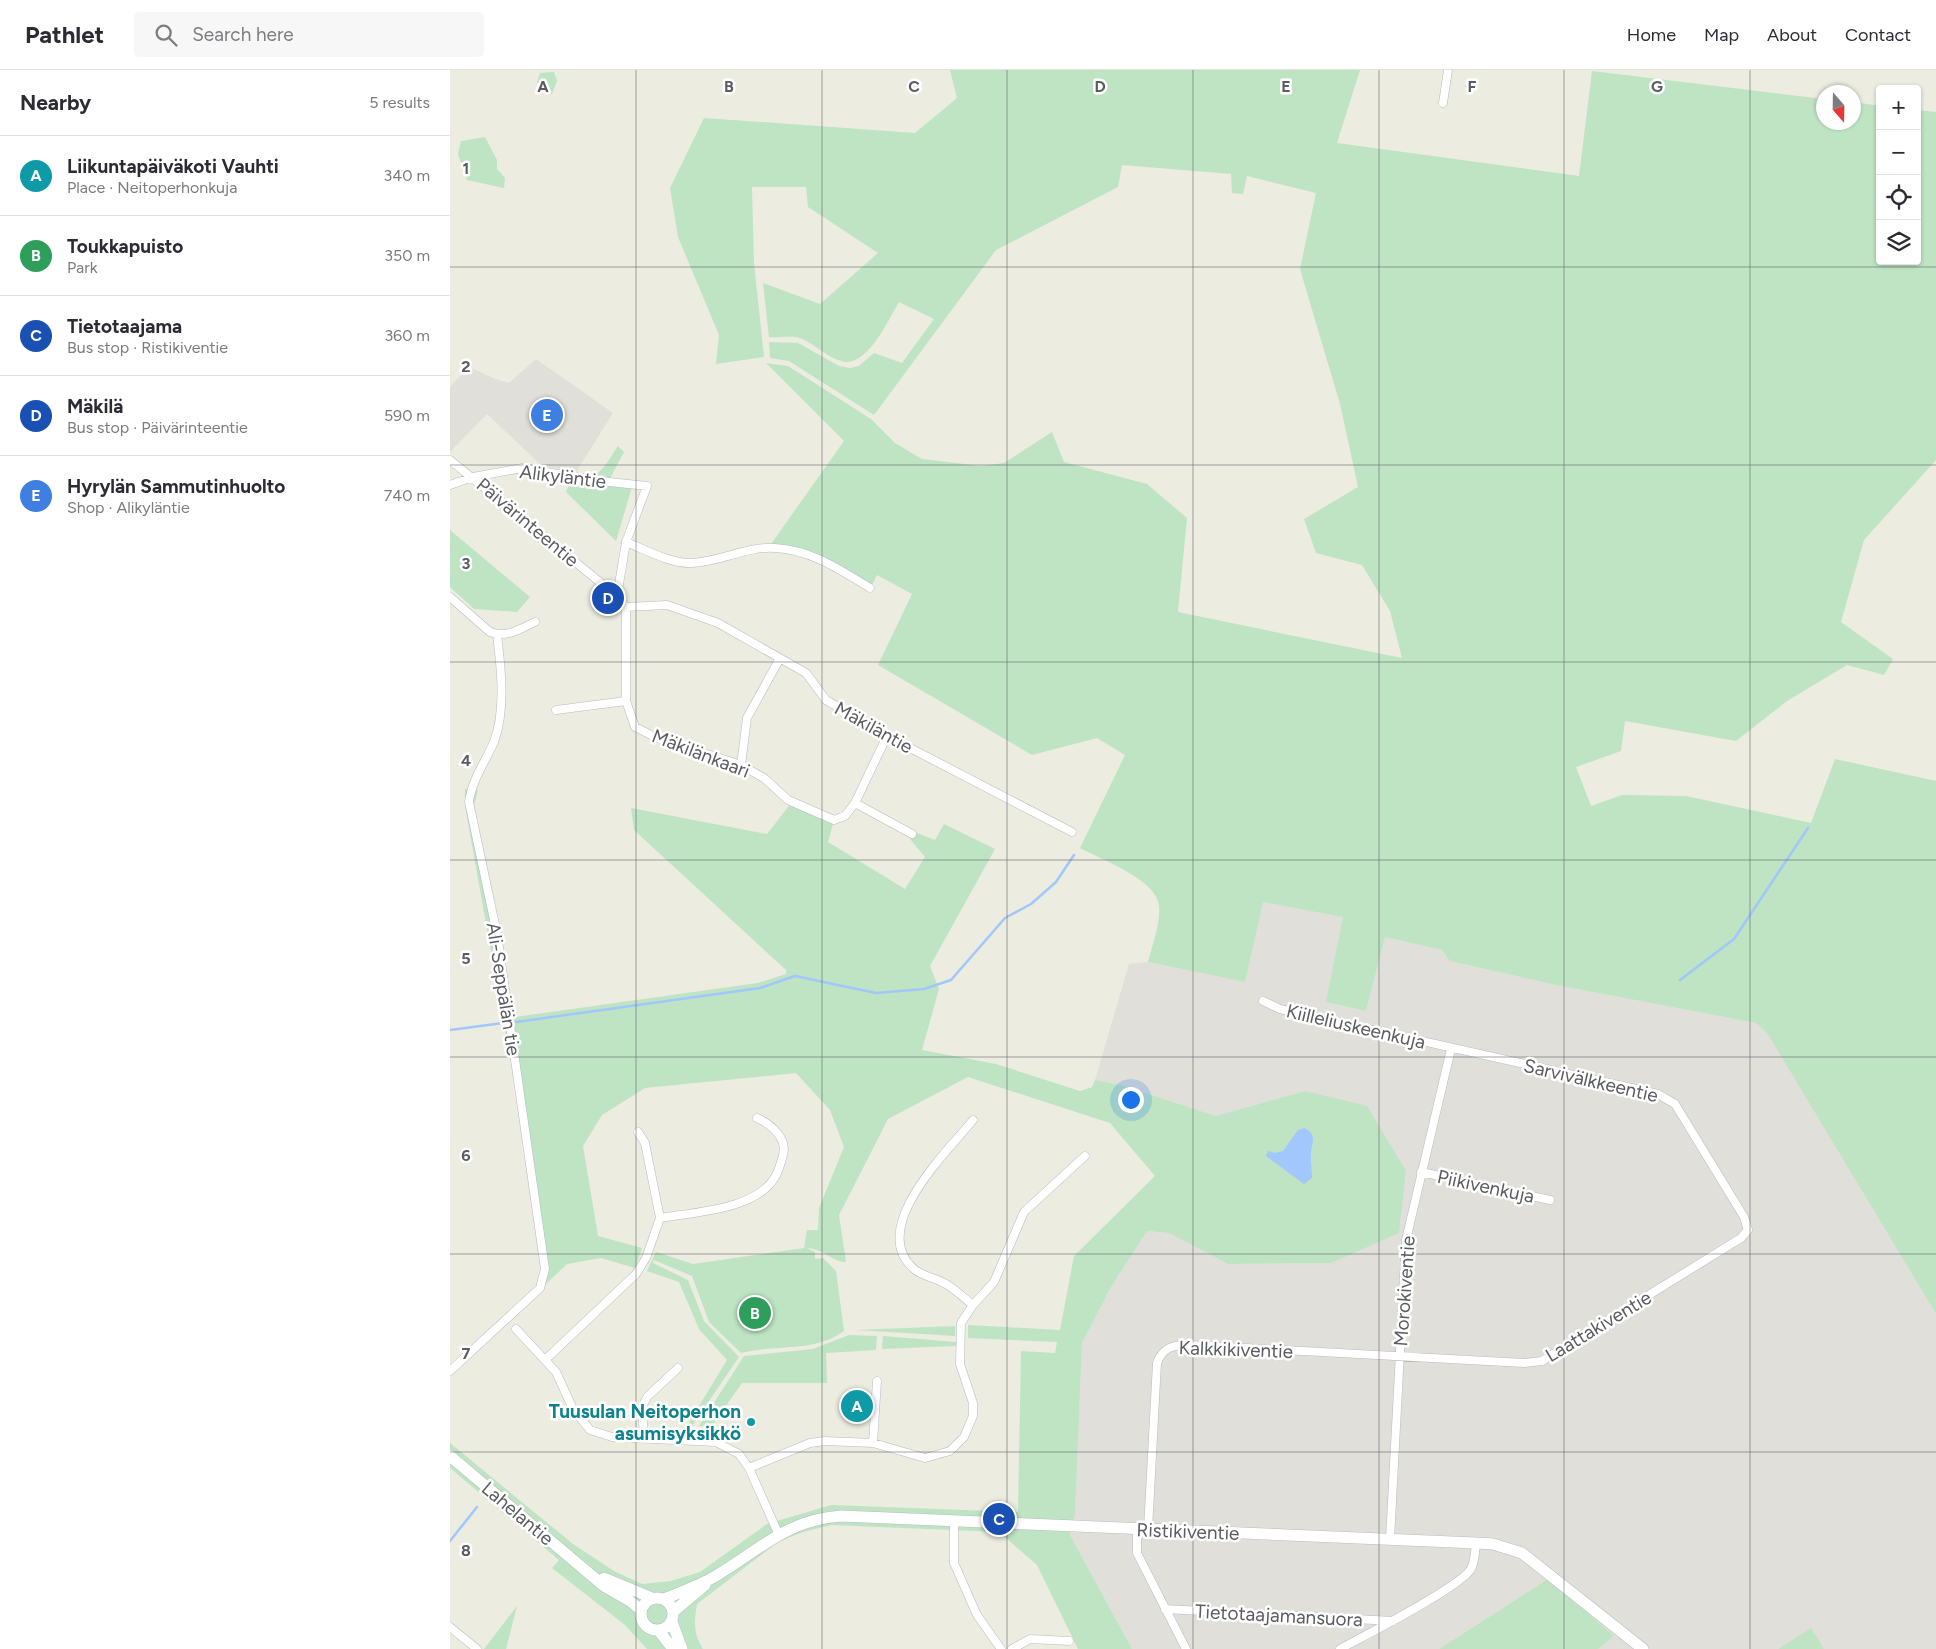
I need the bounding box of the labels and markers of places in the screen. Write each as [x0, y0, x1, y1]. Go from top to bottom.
pin: E [531, 396, 563, 434]
pin: D [592, 579, 624, 617]
pin: B [739, 1294, 771, 1332]
pin: A [841, 1387, 873, 1425]
place label: Tuusulan Neitoperhon asumisyksikkö [549, 1400, 741, 1445]
marker: Tuusulan Neitoperhon asumisyksikkö [745, 1416, 757, 1428]
pin: C [983, 1500, 1015, 1538]

